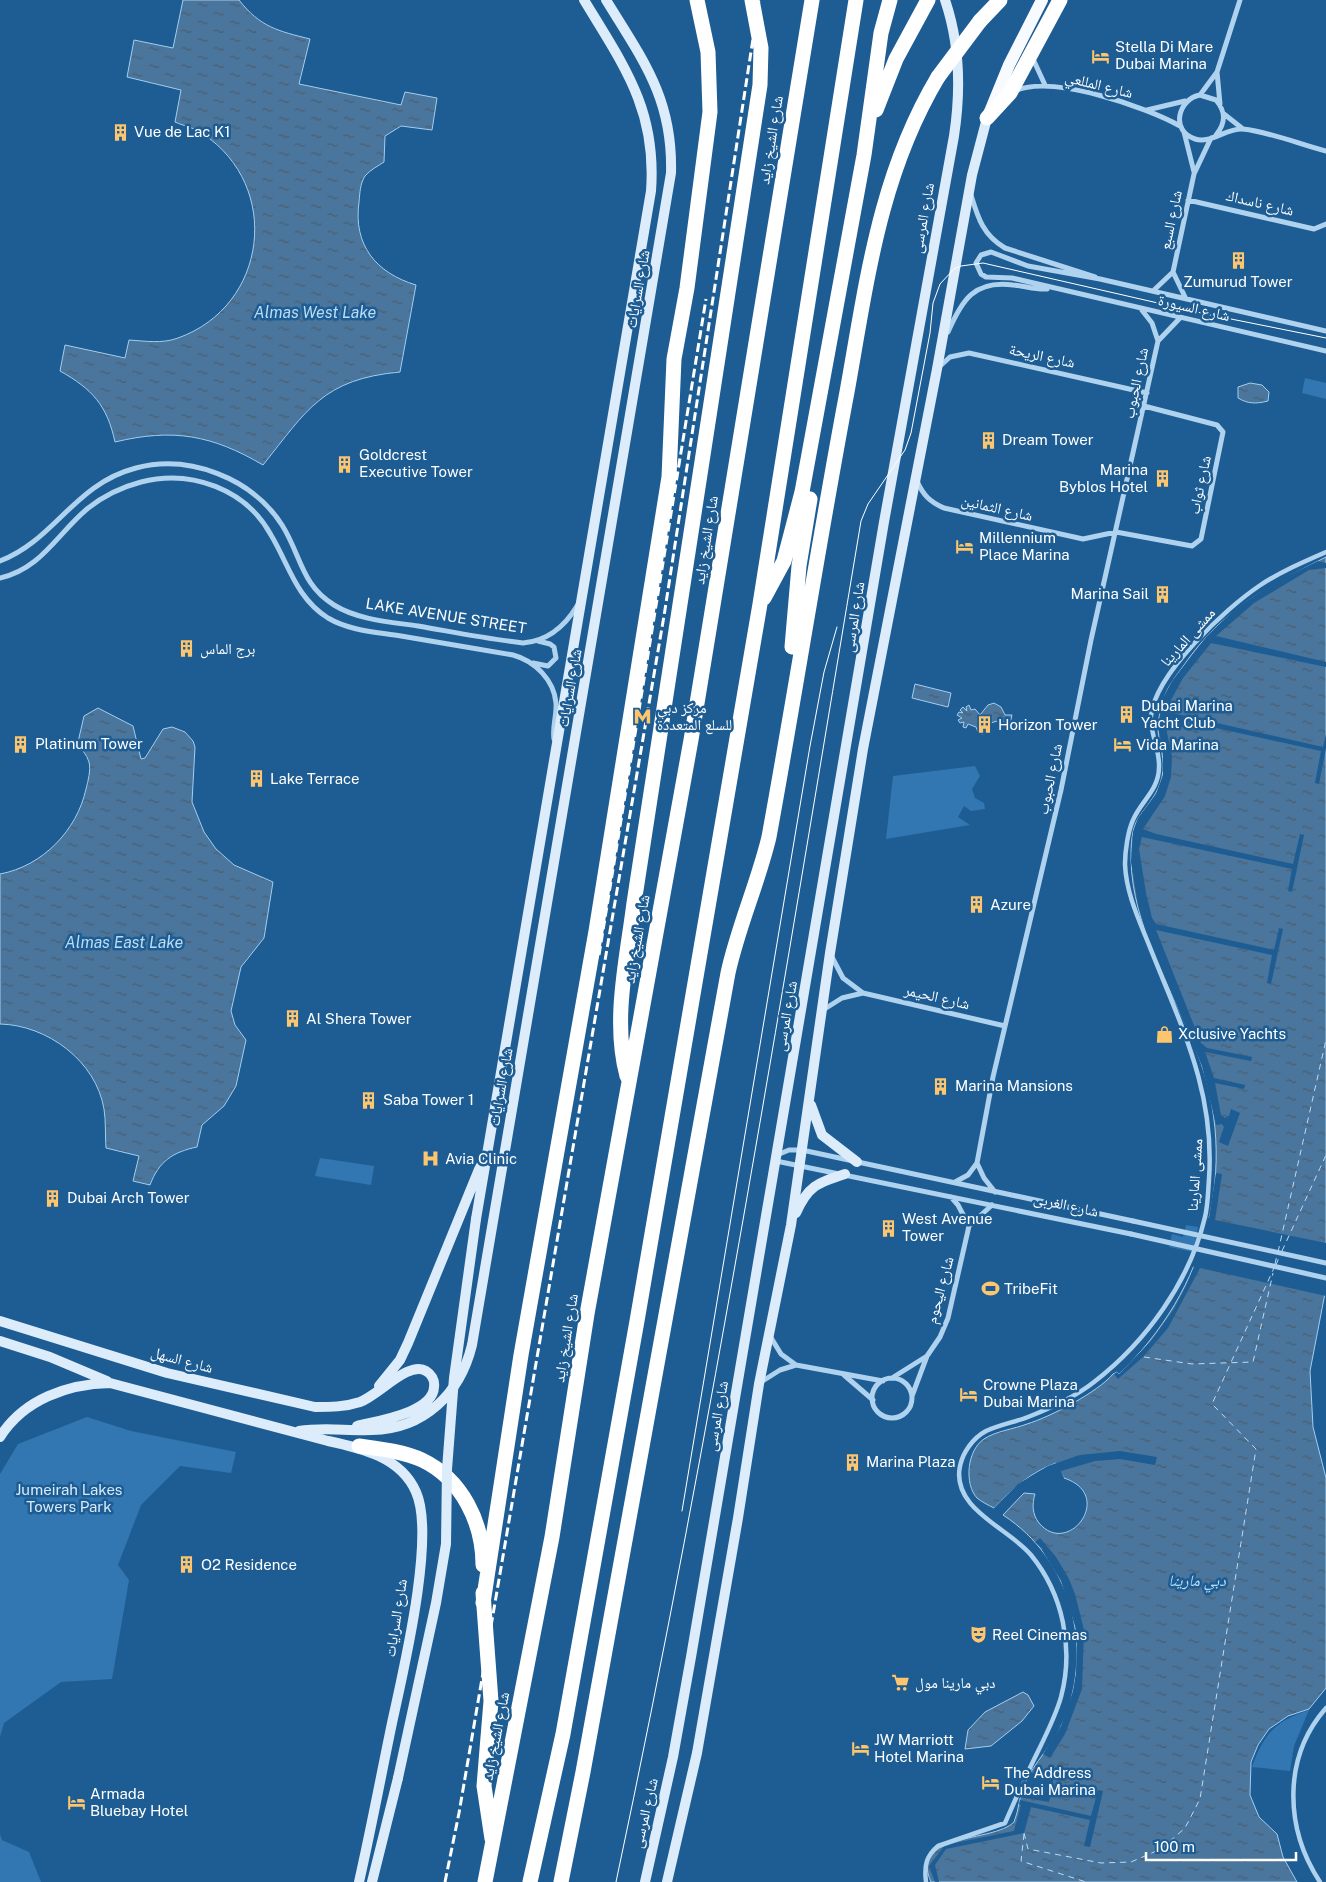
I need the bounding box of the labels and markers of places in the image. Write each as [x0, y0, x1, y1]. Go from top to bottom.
place label: Stella Di Mare Dubai Marina [1115, 38, 1213, 72]
hotel icon: Stella Di Mare Dubai Marina [1091, 46, 1111, 66]
building icon: Vue de Lac K1 [110, 122, 130, 142]
place label: Vue de Lac K1 [134, 123, 230, 140]
building icon: Zumurud Tower [1228, 251, 1248, 271]
place label: Zumurud Tower [1183, 273, 1293, 290]
building icon: Dream Tower [978, 430, 998, 450]
place label: Dream Tower [1002, 431, 1094, 448]
place label: Goldcrest Executive Tower [359, 446, 473, 480]
building icon: Goldcrest Executive Tower [335, 454, 355, 474]
place label: Marina Byblos Hotel [1059, 461, 1148, 495]
building icon: Marina Byblos Hotel [1152, 469, 1172, 489]
place label: Millennium Place Marina [979, 529, 1070, 563]
hotel icon: Millennium Place Marina [955, 537, 975, 557]
building icon: Marina Sail [1153, 584, 1173, 604]
place label: Marina Sail [1071, 585, 1149, 602]
building icon: برج الماس [176, 639, 196, 659]
place label: برج الماس [200, 640, 255, 659]
place label: Dubai Marina Yacht Club [1141, 697, 1233, 731]
place label: مركز دبي للسلع المتعددة [657, 699, 732, 735]
building icon: Dubai Marina Yacht Club [1117, 705, 1137, 725]
metro station icon: مركز دبي للسلع المتعددة [633, 707, 653, 727]
building icon: Horizon Tower [974, 715, 994, 735]
place label: Horizon Tower [998, 716, 1098, 733]
building icon: Platinum Tower [11, 734, 31, 754]
place label: Platinum Tower [35, 735, 143, 752]
hotel icon: Vida Marina [1112, 735, 1132, 755]
place label: Vida Marina [1136, 736, 1219, 753]
building icon: Lake Terrace [246, 769, 266, 789]
place label: Lake Terrace [270, 770, 360, 787]
building icon: Azure [966, 895, 986, 915]
place label: Azure [990, 896, 1031, 913]
building icon: Al Shera Tower [282, 1009, 302, 1029]
place label: Al Shera Tower [306, 1010, 412, 1027]
shop icon: Xclusive Yachts [1154, 1024, 1174, 1044]
place label: Xclusive Yachts [1178, 1025, 1286, 1042]
building icon: Marina Mansions [931, 1076, 951, 1096]
place label: Marina Mansions [955, 1077, 1073, 1094]
building icon: Saba Tower 1 [359, 1090, 379, 1110]
place label: Saba Tower 1 [383, 1091, 474, 1108]
hospital icon: Avia Clinic [421, 1149, 441, 1169]
place label: Avia Clinic [445, 1150, 517, 1167]
building icon: Dubai Arch Tower [43, 1188, 63, 1208]
place label: Dubai Arch Tower [67, 1189, 190, 1206]
place label: West Avenue Tower [902, 1210, 993, 1244]
building icon: West Avenue Tower [878, 1218, 898, 1238]
sports icon: TribeFit [980, 1279, 1000, 1299]
place label: TribeFit [1004, 1280, 1058, 1297]
place label: Crowne Plaza Dubai Marina [983, 1376, 1078, 1410]
hotel icon: Crowne Plaza Dubai Marina [959, 1384, 979, 1404]
building icon: Marina Plaza [842, 1452, 862, 1472]
place label: Marina Plaza [866, 1453, 956, 1470]
building icon: O2 Residence [177, 1555, 197, 1575]
place label: O2 Residence [201, 1556, 297, 1573]
theatre icon: Reel Cinemas [968, 1625, 988, 1645]
place label: Reel Cinemas [992, 1626, 1087, 1643]
supermarket icon: دبي مارينا مول [891, 1673, 911, 1693]
place label: دبي مارينا مول [915, 1674, 995, 1695]
place label: JW Marriott Hotel Marina [874, 1731, 964, 1765]
hotel icon: JW Marriott Hotel Marina [850, 1739, 870, 1759]
place label: The Address Dubai Marina [1004, 1764, 1096, 1798]
hotel icon: The Address Dubai Marina [980, 1772, 1000, 1792]
place label: Armada Bluebay Hotel [90, 1785, 188, 1819]
hotel icon: Armada Bluebay Hotel [66, 1793, 86, 1813]

